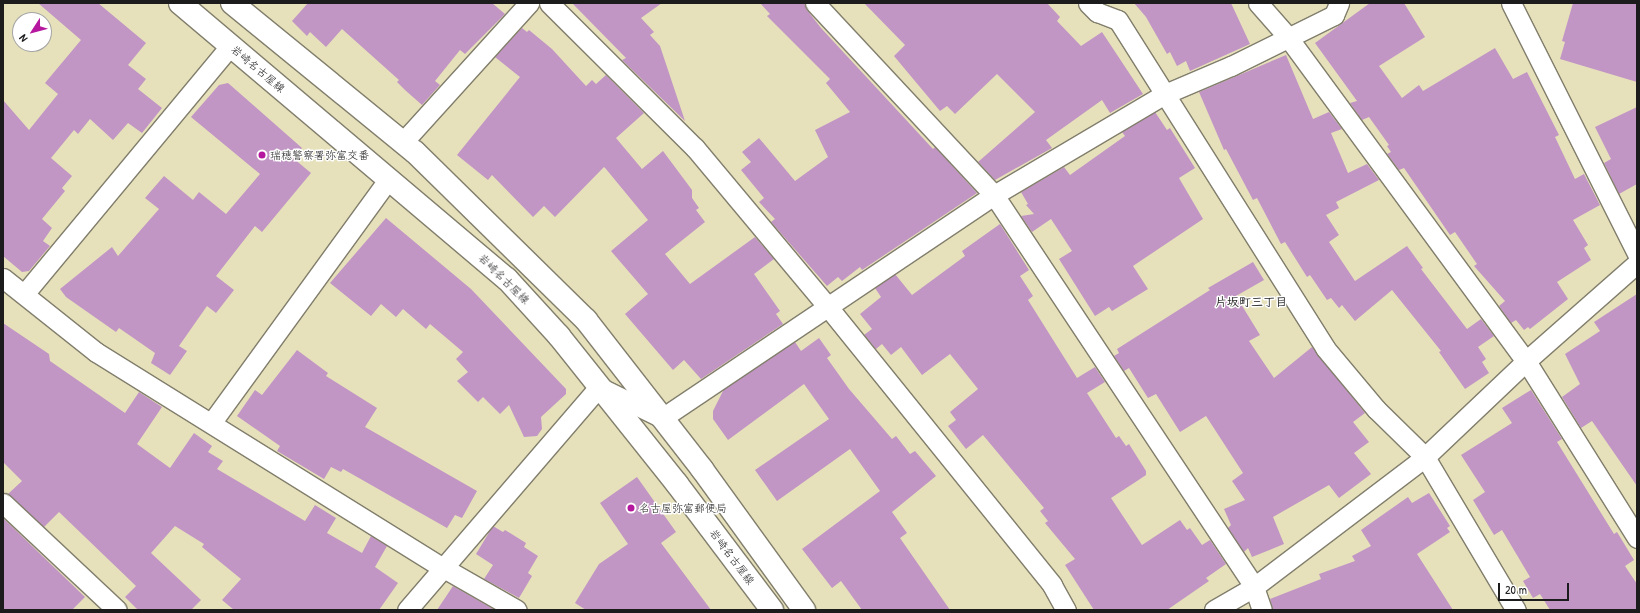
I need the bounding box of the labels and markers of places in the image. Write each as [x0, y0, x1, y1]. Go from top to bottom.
place label: 瑞穂警察署弥富交番 [270, 148, 369, 162]
marker: 瑞穂警察署弥富交番 [257, 150, 267, 160]
place label: 名古屋弥富郵便局 [639, 501, 727, 515]
marker: 名古屋弥富郵便局 [626, 503, 636, 513]

